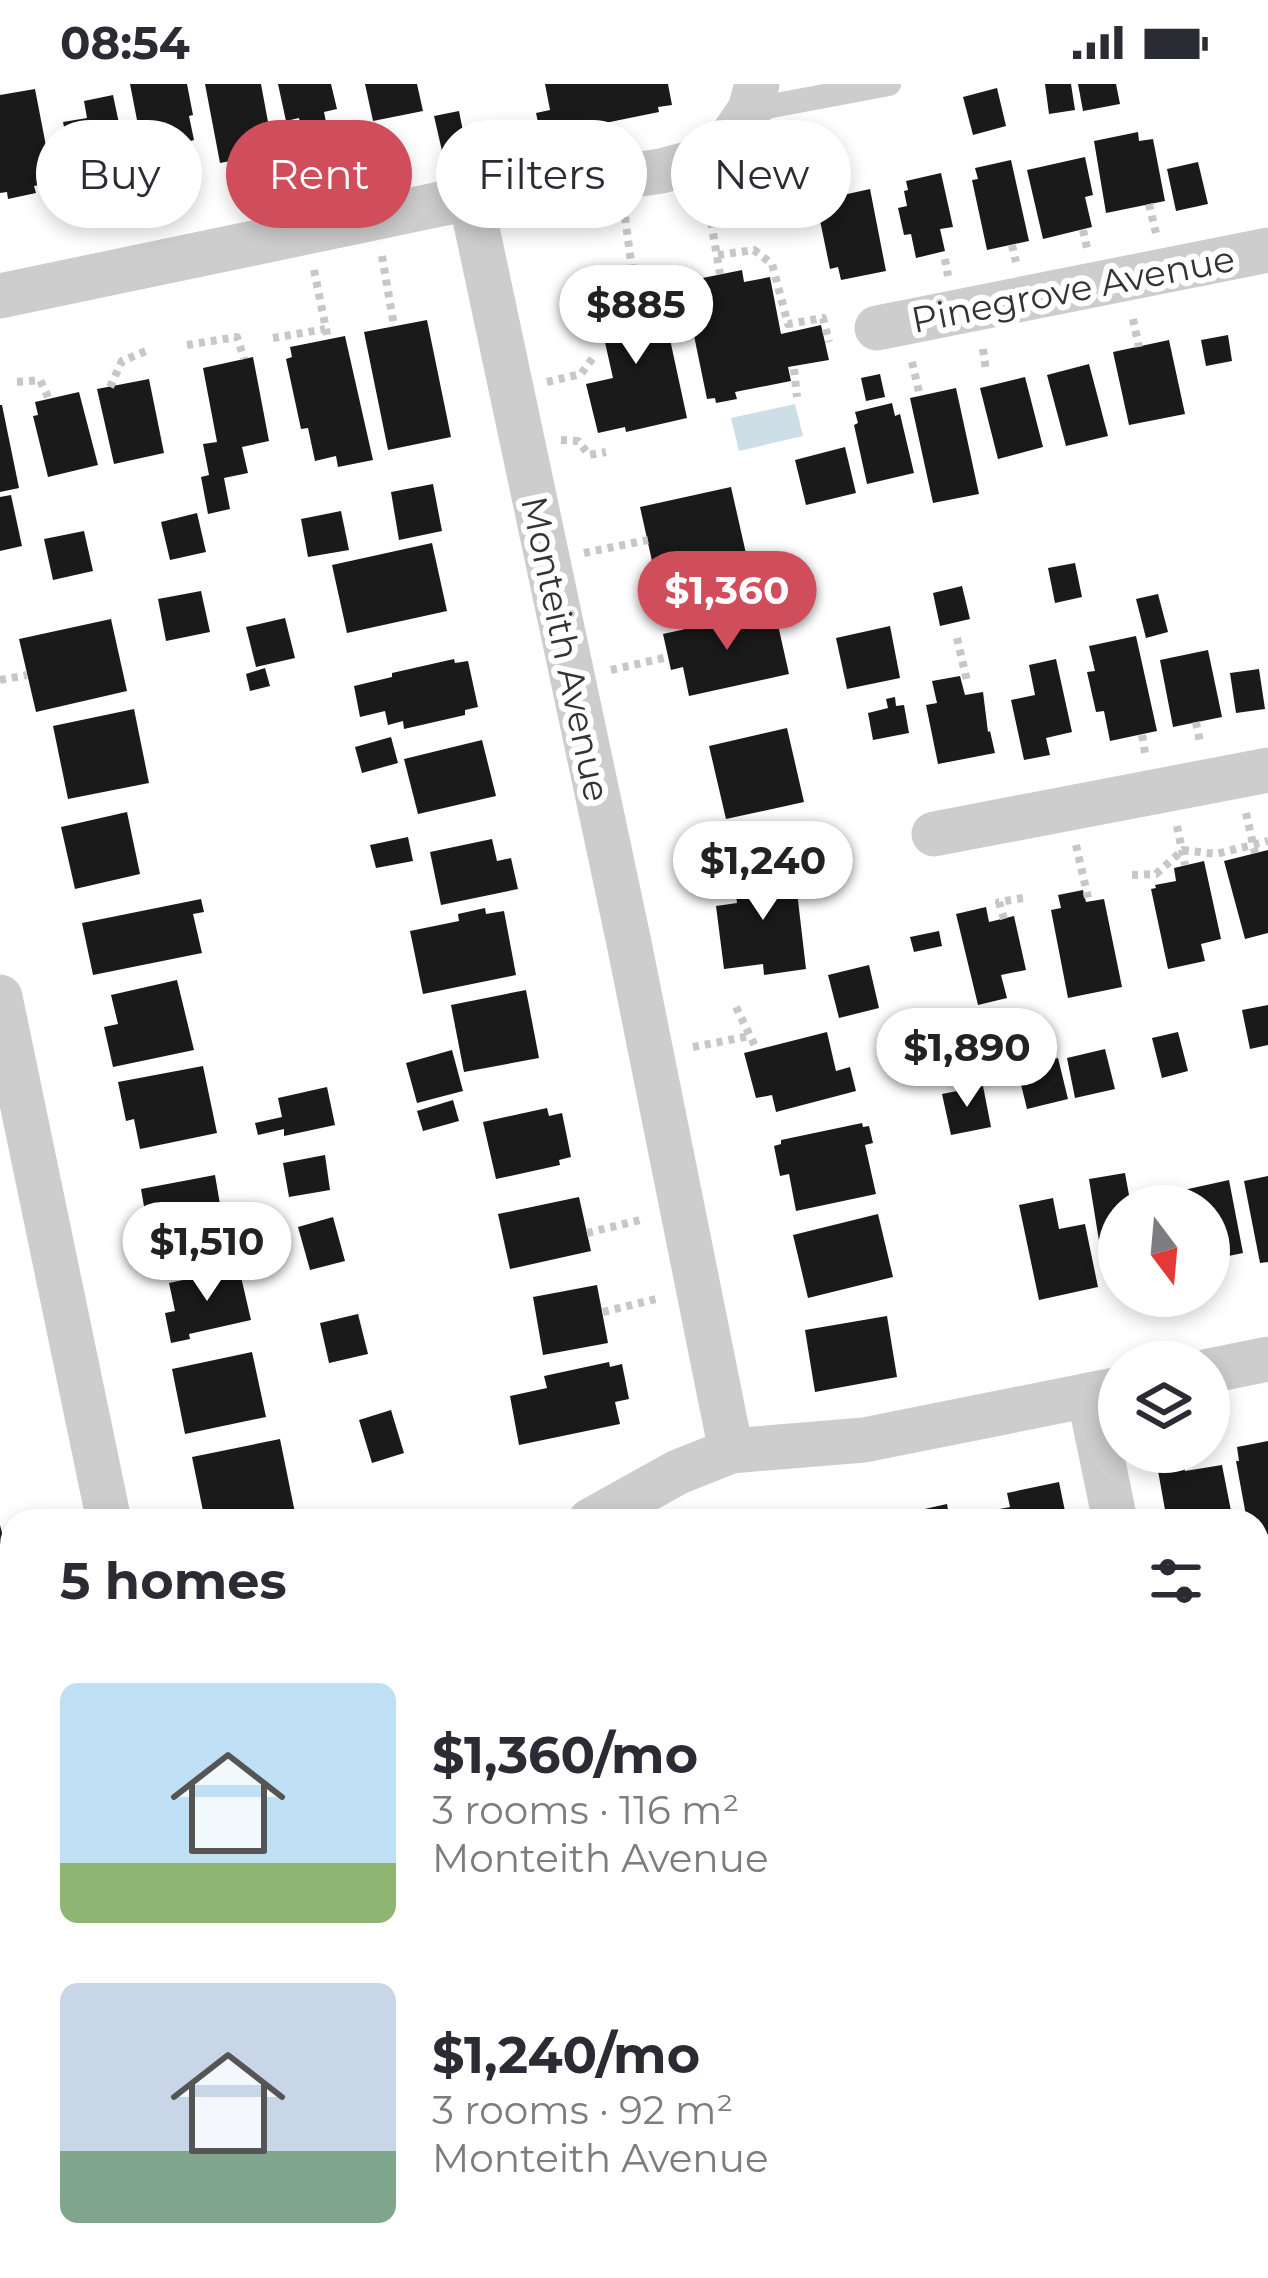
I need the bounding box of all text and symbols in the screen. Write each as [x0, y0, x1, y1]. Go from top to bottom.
text: 08:54 [60, 15, 190, 70]
chip: Buy [36, 120, 202, 228]
chip: Rent [226, 120, 412, 228]
chip: Filters [436, 120, 647, 228]
chip: New [671, 120, 851, 228]
street label: Pinegrove Avenue [908, 236, 1238, 342]
pin: $885 [565, 265, 707, 367]
text: $885 [586, 280, 686, 328]
street label: Monteith Avenue [512, 493, 620, 805]
pin: $1,360 [629, 551, 825, 653]
text: $1,360 [665, 566, 789, 614]
pin: $1,240 [665, 821, 861, 923]
text: $1,240 [700, 836, 826, 884]
pin: $1,890 [869, 1008, 1065, 1110]
text: $1,890 [903, 1023, 1031, 1071]
north arrow [1098, 1185, 1230, 1317]
map controls [1098, 1185, 1230, 1473]
pin: $1,510 [109, 1202, 305, 1304]
text: $1,510 [150, 1217, 264, 1265]
button: layers [1098, 1341, 1230, 1473]
icon: filters [1143, 1548, 1209, 1614]
text: 5 homes [60, 1550, 287, 1612]
text: $1,360/mo [432, 1724, 698, 1786]
icon: home [156, 1731, 300, 1875]
text: 3 rooms · 116 m² [432, 1786, 739, 1834]
text: Monteith Avenue [432, 1834, 768, 1882]
text: $1,240/mo [432, 2024, 700, 2086]
icon: home [156, 2031, 300, 2175]
text: 3 rooms · 92 m² [432, 2086, 733, 2134]
text: Monteith Avenue [432, 2134, 768, 2182]

